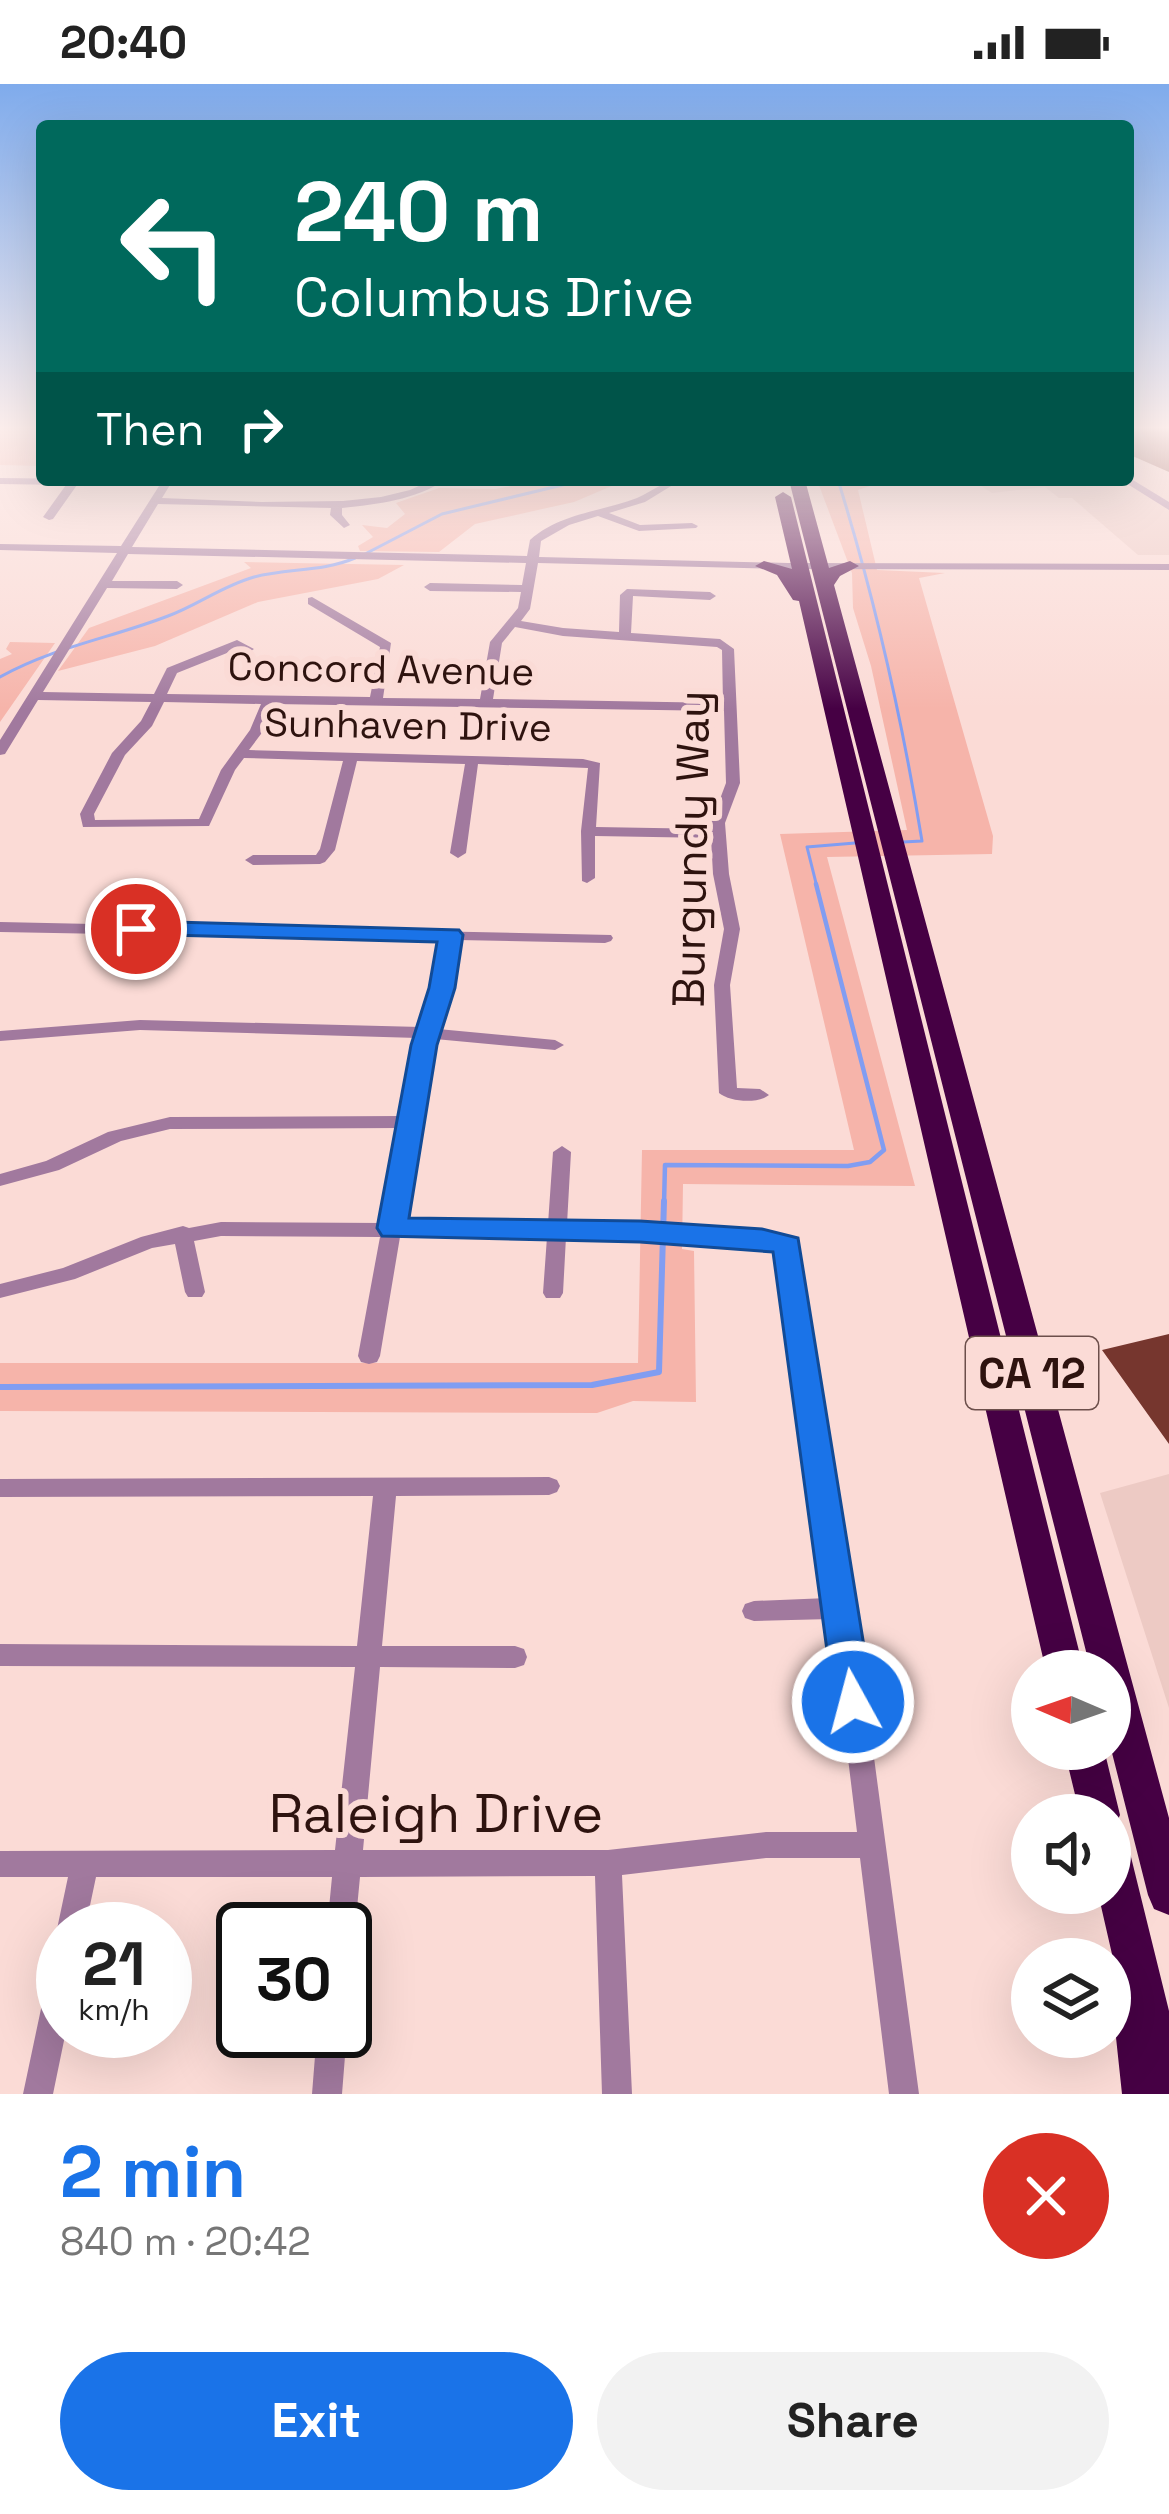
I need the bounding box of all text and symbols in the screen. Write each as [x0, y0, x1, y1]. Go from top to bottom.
text: 20:40 [60, 14, 187, 71]
text: 240 m [294, 158, 543, 266]
icon: left [96, 168, 252, 324]
text: Columbus Drive [294, 263, 694, 332]
icon: right [228, 396, 294, 462]
text: Then [96, 401, 204, 458]
street label: Concord Avenue [227, 642, 535, 696]
street label: Burgundy Way [660, 690, 722, 1008]
street label: Sunhaven Drive [264, 698, 552, 752]
pin [85, 878, 187, 980]
icon: arrive [103, 896, 169, 962]
road number: CA 12 [966, 1337, 1098, 1409]
position arrow [790, 1639, 916, 1765]
north arrow [1011, 1650, 1131, 1770]
map controls [1011, 1650, 1131, 2058]
street label: Raleigh Drive [269, 1779, 603, 1848]
button: sound [1011, 1794, 1131, 1914]
speed limit sign: 30 [216, 1902, 372, 2058]
text: 21 [83, 1926, 145, 2003]
button: layers [1011, 1938, 1131, 2058]
text: km/h [78, 1990, 150, 2029]
text: 2 min [60, 2126, 246, 2218]
button: close [983, 2133, 1109, 2259]
text: 840 m · 20:42 [60, 2217, 311, 2266]
button: Exit [60, 2352, 573, 2490]
button: Share [597, 2352, 1109, 2490]

